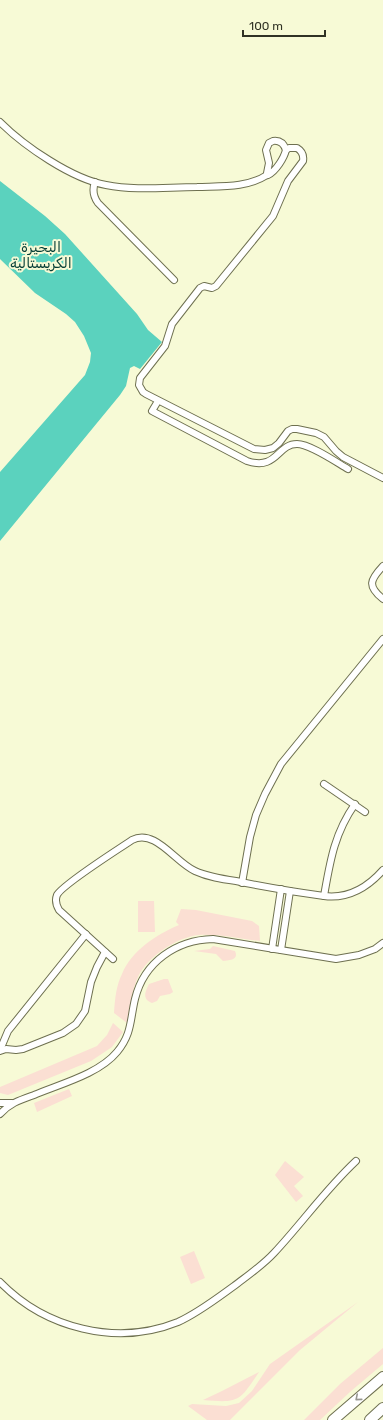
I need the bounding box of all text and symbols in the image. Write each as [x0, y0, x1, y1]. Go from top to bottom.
scale bar [243, 12, 325, 38]
text: 100 m [249, 19, 283, 33]
water label: البحيرة الكريستالية [10, 239, 72, 272]
one-way arrow [355, 1393, 362, 1400]

